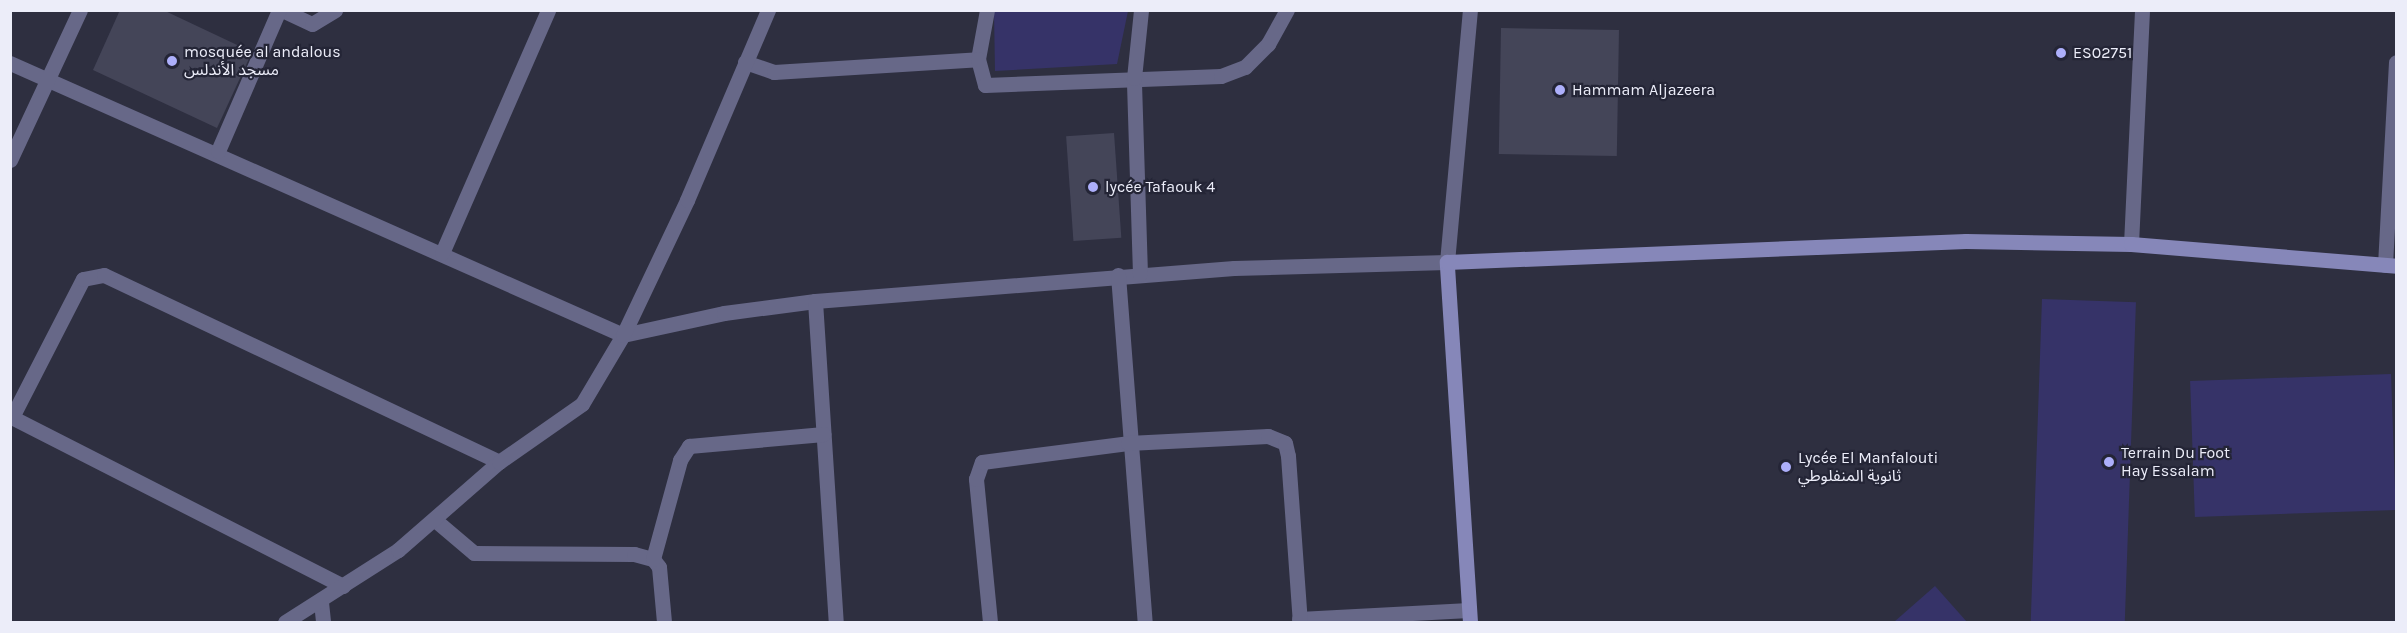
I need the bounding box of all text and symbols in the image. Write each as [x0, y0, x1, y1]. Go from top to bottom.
place label: mosquée al andalous مسجد الأندلس [184, 42, 341, 80]
place label: ES02751 [2073, 43, 2132, 63]
marker: ES02751 [2054, 46, 2068, 60]
marker: mosquée al andalous مسجد الأندلس [165, 54, 179, 68]
place label: Hammam Aljazeera [1572, 80, 1715, 100]
marker: Hammam Aljazeera [1553, 83, 1567, 97]
place label: lycée Tafaouk 4 [1105, 177, 1215, 197]
marker: lycée Tafaouk 4 [1086, 180, 1100, 194]
place label: Terrain Du Foot Hay Essalam [2121, 443, 2230, 481]
place label: Lycée El Manfalouti ثانوية المنفلوطي [1798, 448, 1938, 486]
marker: Terrain Du Foot Hay Essalam [2102, 455, 2116, 469]
marker: Lycée El Manfalouti ثانوية المنفلوطي [1779, 460, 1793, 474]

